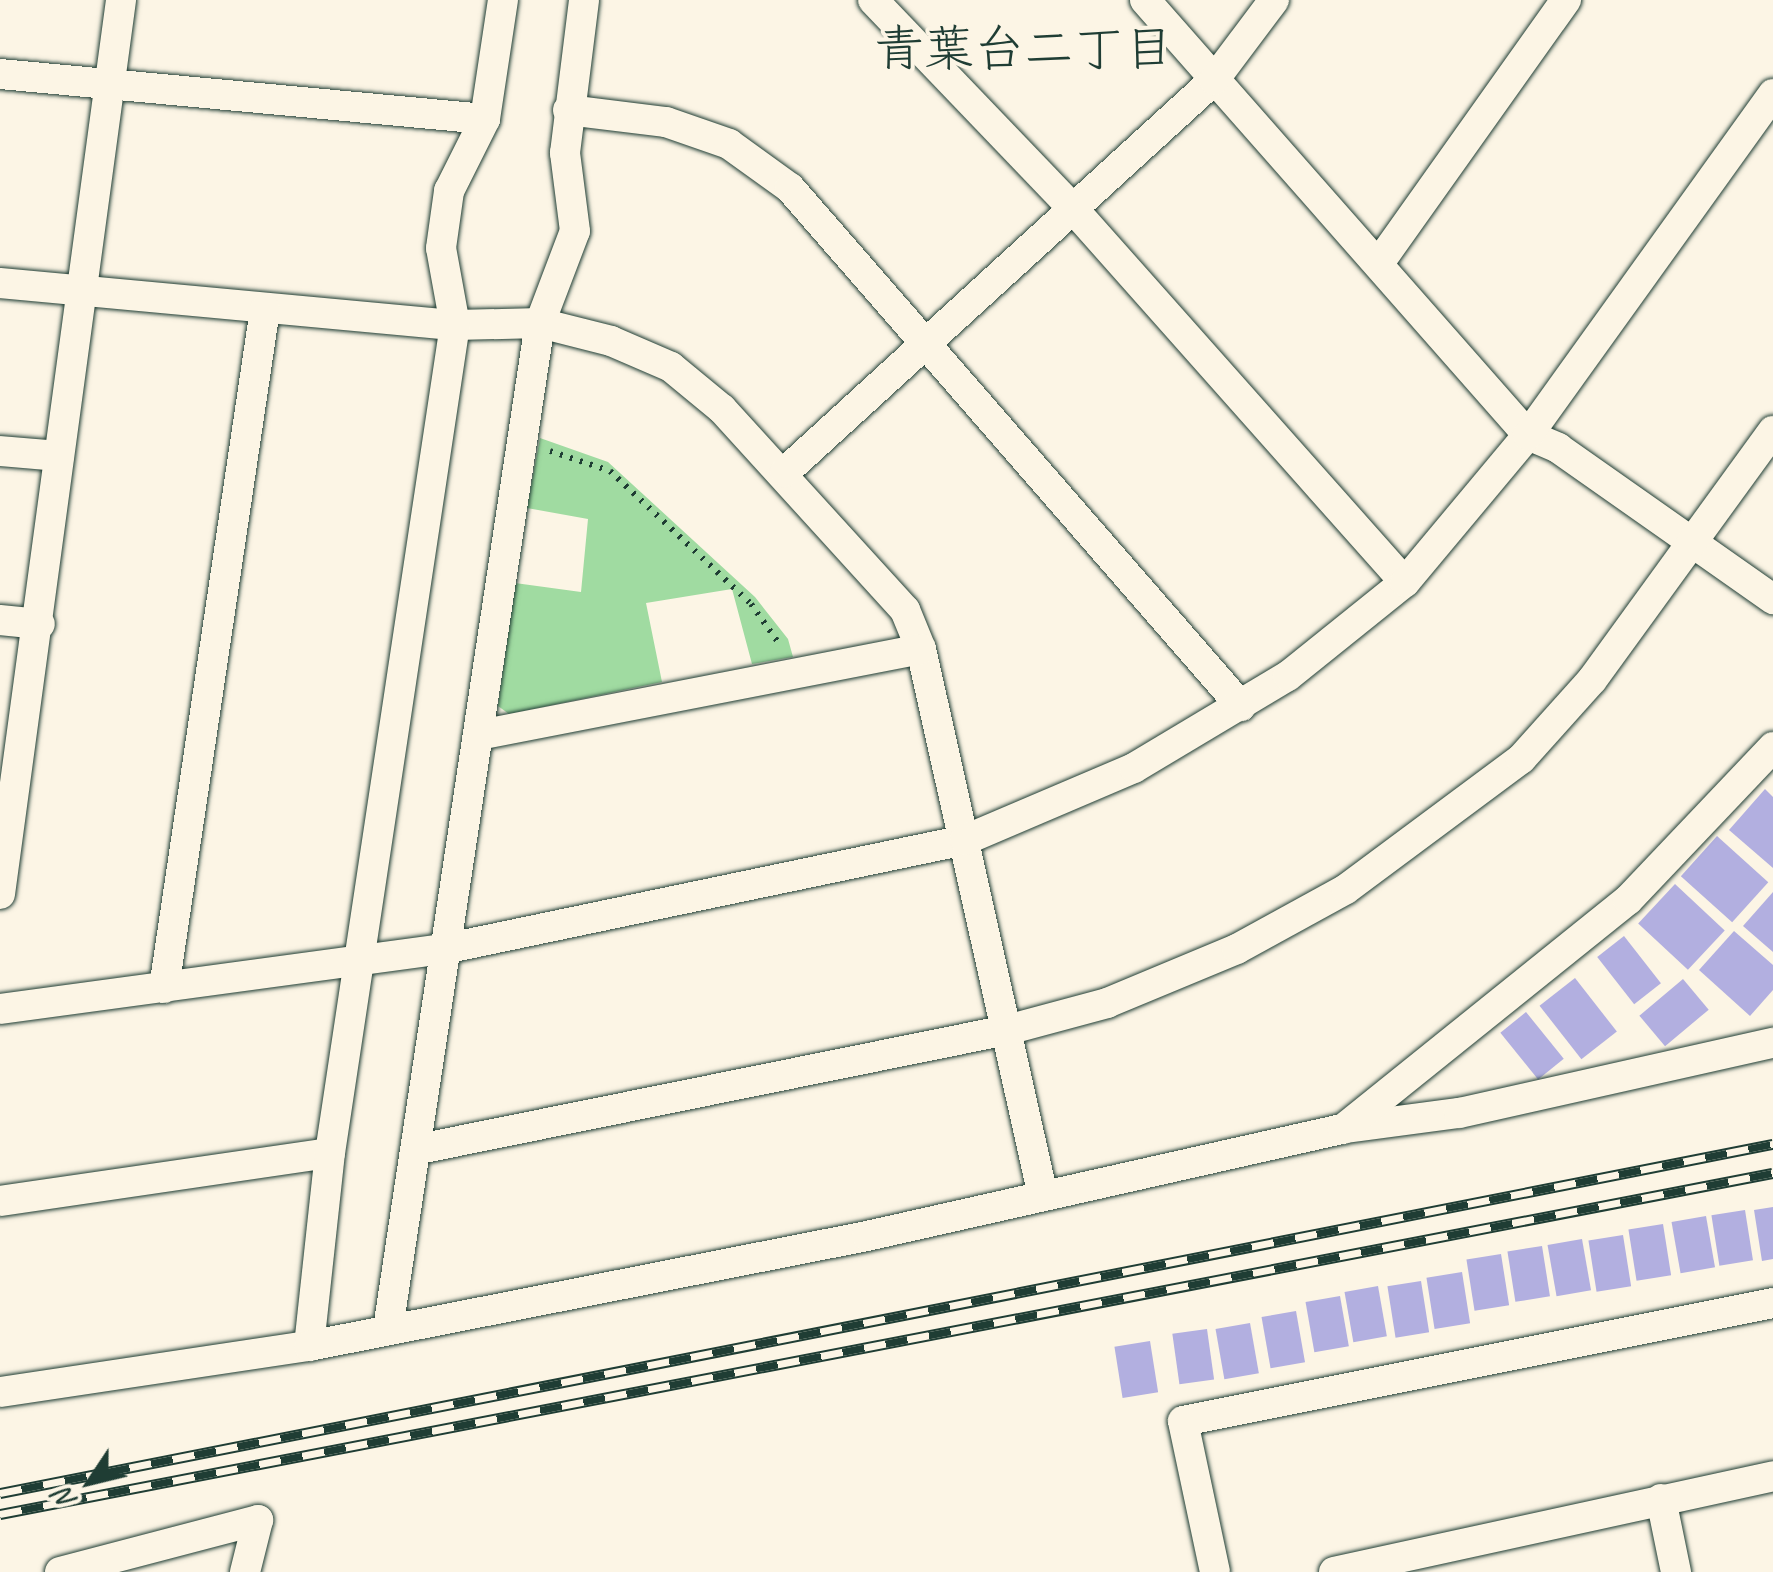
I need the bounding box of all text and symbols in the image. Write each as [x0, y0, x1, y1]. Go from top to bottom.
district label: 青葉台二丁目 [874, 19, 1174, 79]
north arrow [40, 1432, 140, 1532]
text: N [46, 1482, 84, 1517]

